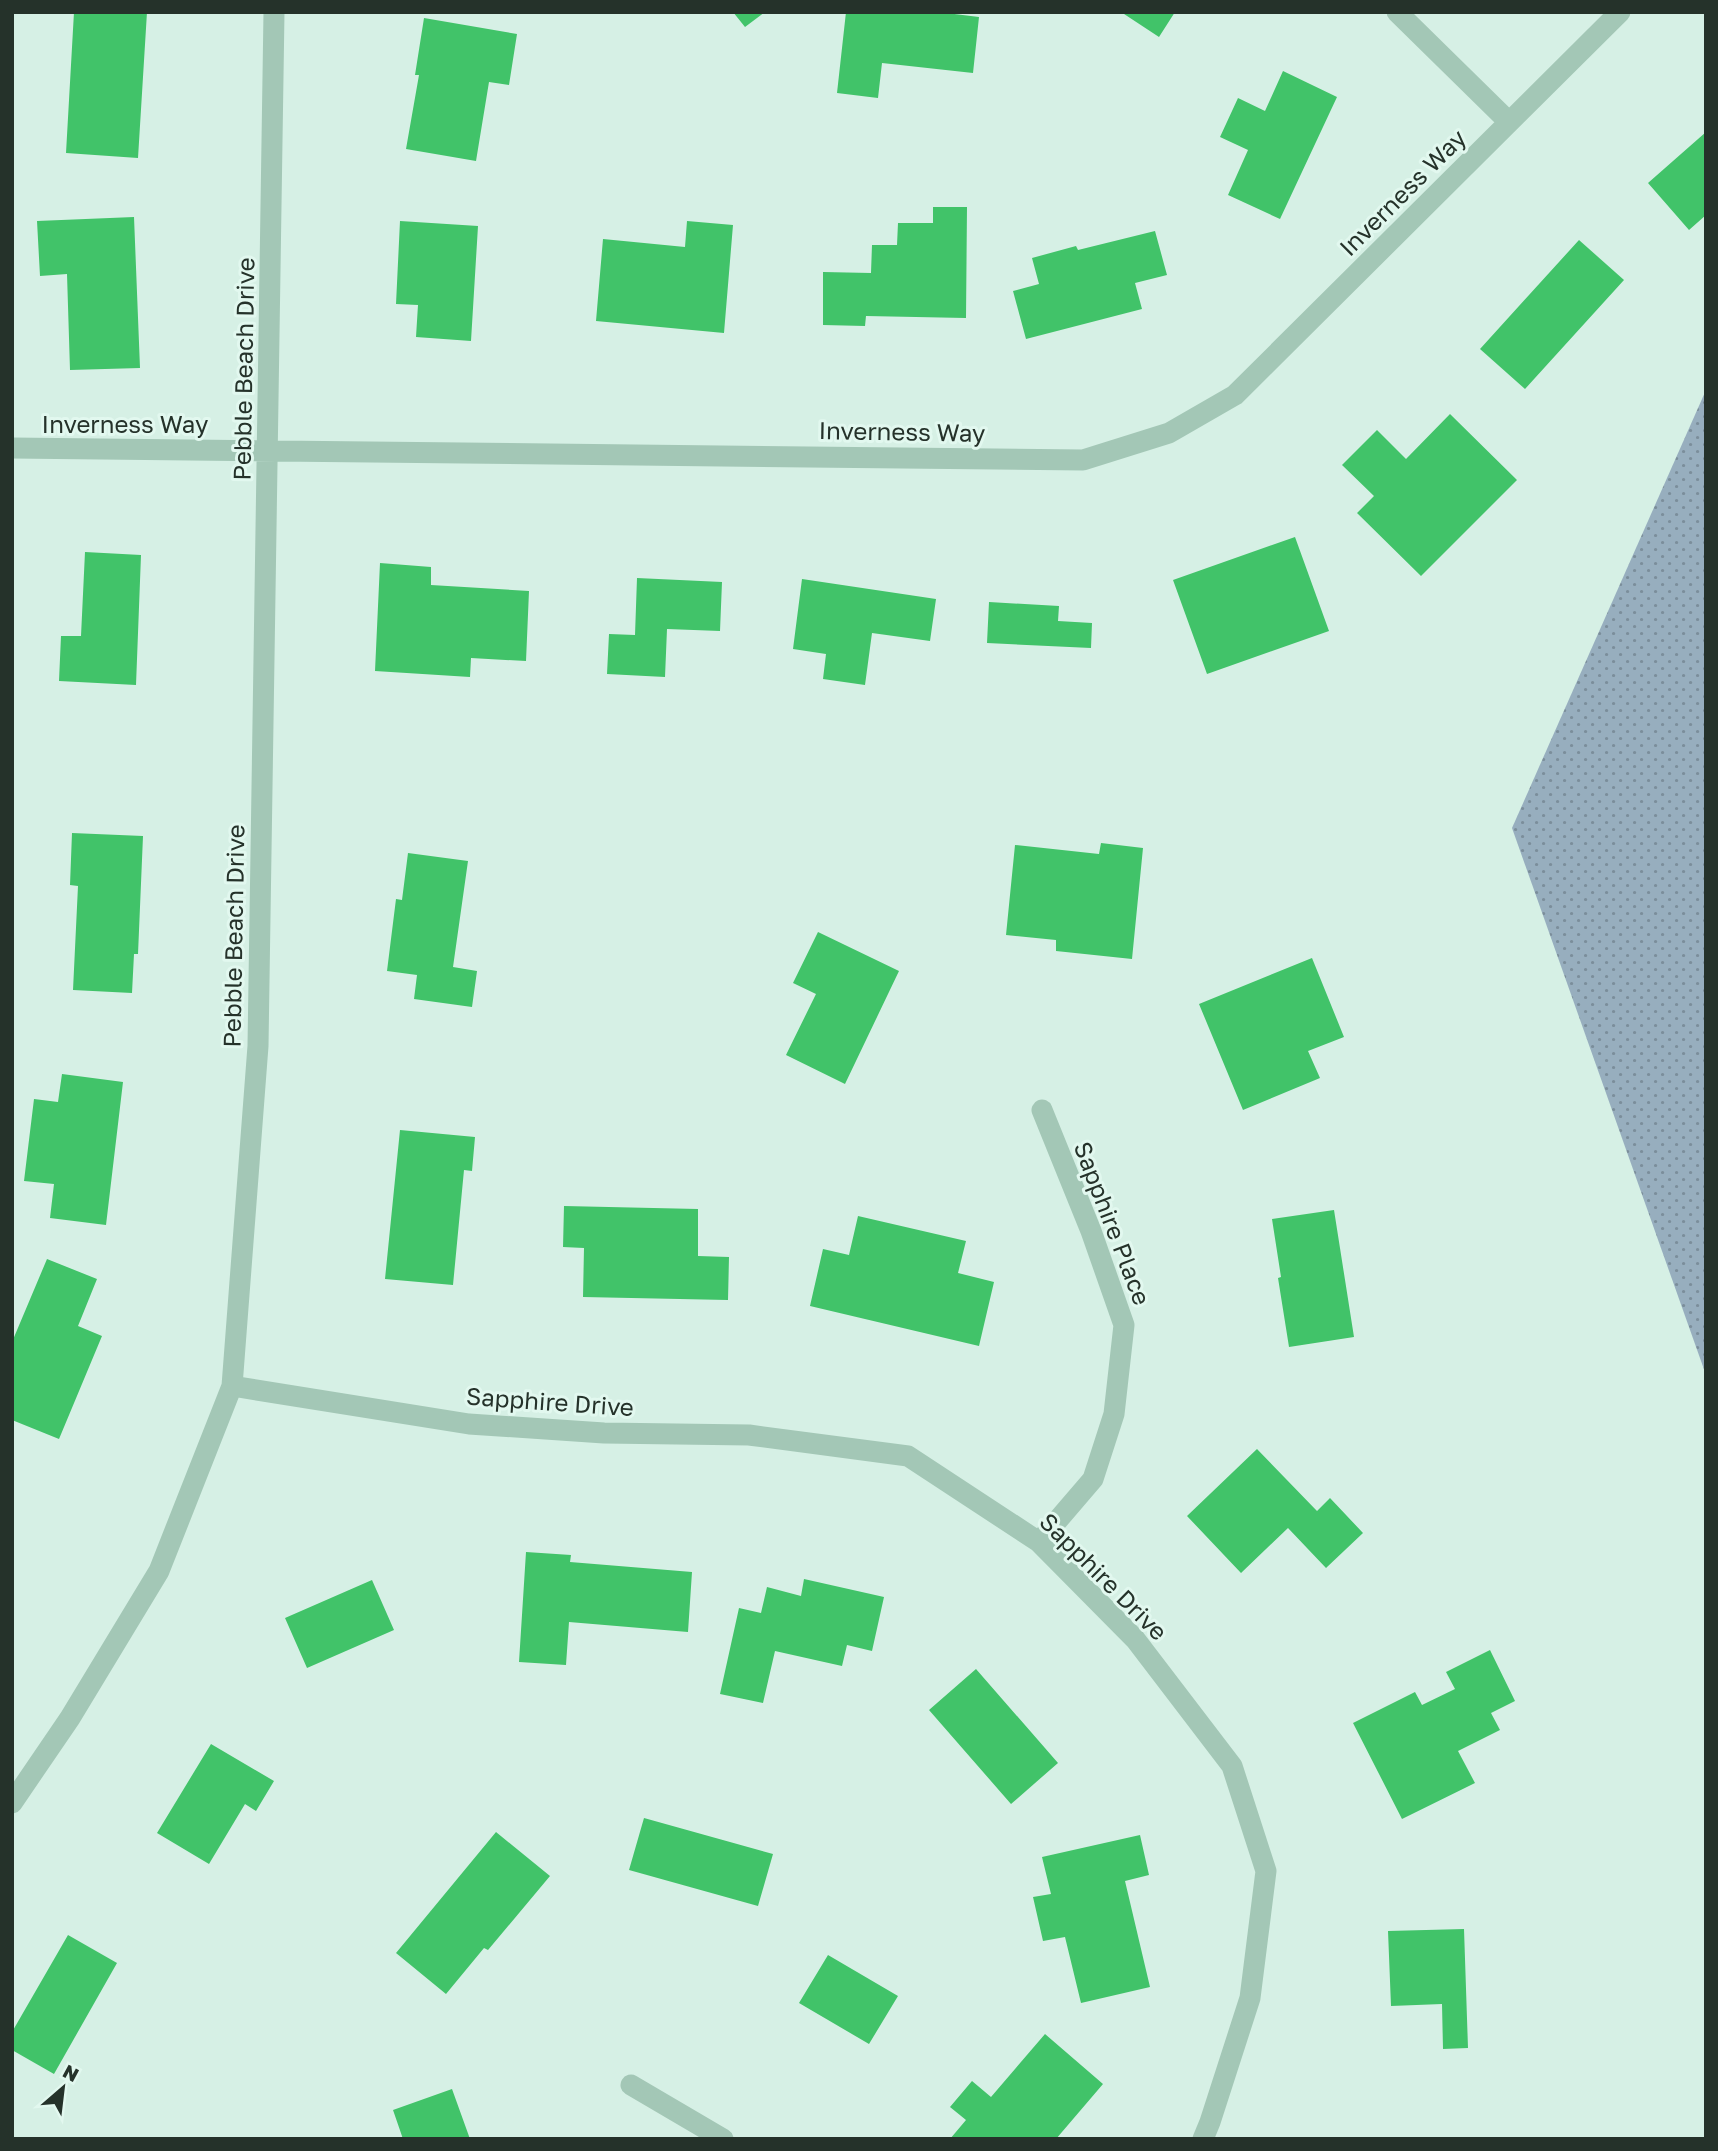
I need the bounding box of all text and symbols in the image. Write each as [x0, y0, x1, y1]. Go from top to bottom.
street label: Inverness Way [1333, 123, 1471, 261]
street label: Pebble Beach Drive [227, 257, 259, 481]
street label: Inverness Way [42, 409, 208, 438]
street label: Inverness Way [818, 415, 986, 447]
street label: Pebble Beach Drive [217, 824, 249, 1048]
street label: Sapphire Place [1069, 1137, 1157, 1309]
street label: Sapphire Drive [465, 1381, 635, 1421]
street label: Sapphire Drive [1034, 1506, 1174, 1646]
north arrow [28, 2053, 98, 2123]
text: N [59, 2059, 83, 2086]

